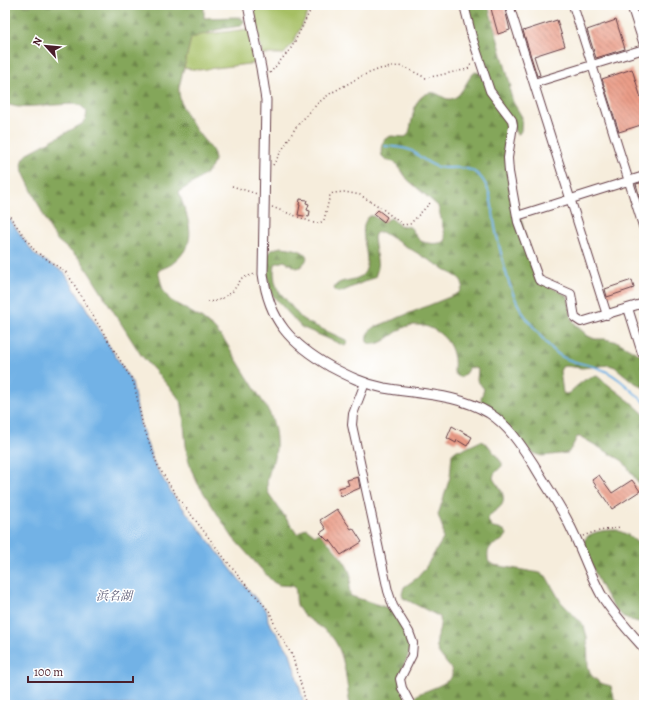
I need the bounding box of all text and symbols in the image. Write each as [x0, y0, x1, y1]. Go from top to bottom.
north arrow [26, 26, 66, 66]
text: N [29, 35, 46, 49]
water label: 浜名湖 [96, 588, 134, 604]
scale bar [28, 658, 133, 684]
text: 100 m [34, 664, 63, 680]

